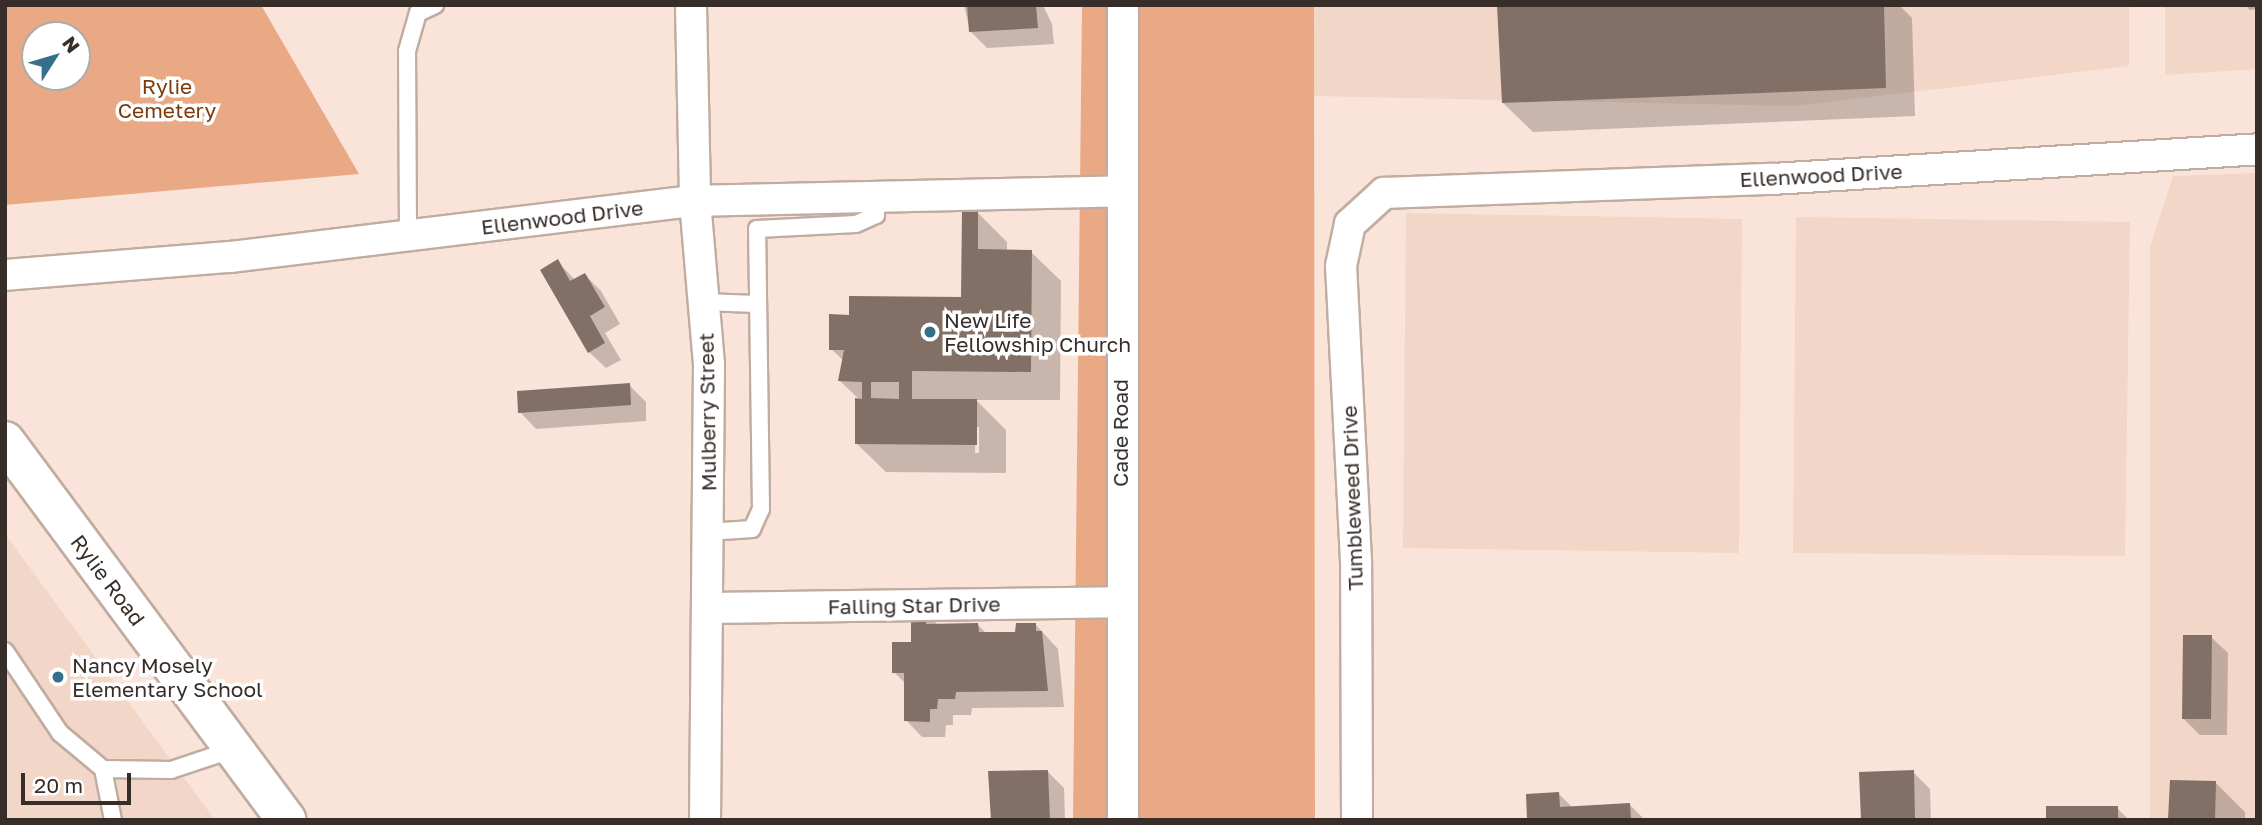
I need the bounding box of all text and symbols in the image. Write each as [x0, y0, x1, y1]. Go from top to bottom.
north arrow [21, 21, 91, 91]
text: N [58, 32, 85, 57]
park label: Rylie Cemetery [118, 73, 216, 123]
street label: Ellenwood Drive [1739, 158, 1903, 192]
street label: Ellenwood Drive [480, 195, 644, 239]
place label: New Life Fellowship Church [944, 307, 1131, 357]
marker: New Life Fellowship Church [922, 324, 938, 340]
street label: Mulberry Street [693, 332, 721, 492]
street label: Cade Road [1107, 379, 1133, 487]
street label: Tumbleweed Drive [1336, 405, 1368, 591]
street label: Rylie Road [66, 530, 150, 630]
street label: Falling Star Drive [827, 591, 1001, 619]
place label: Nancy Mosely Elementary School [72, 652, 263, 702]
marker: Nancy Mosely Elementary School [50, 669, 66, 685]
scale bar [24, 758, 135, 802]
text: 20 m [34, 772, 83, 798]

